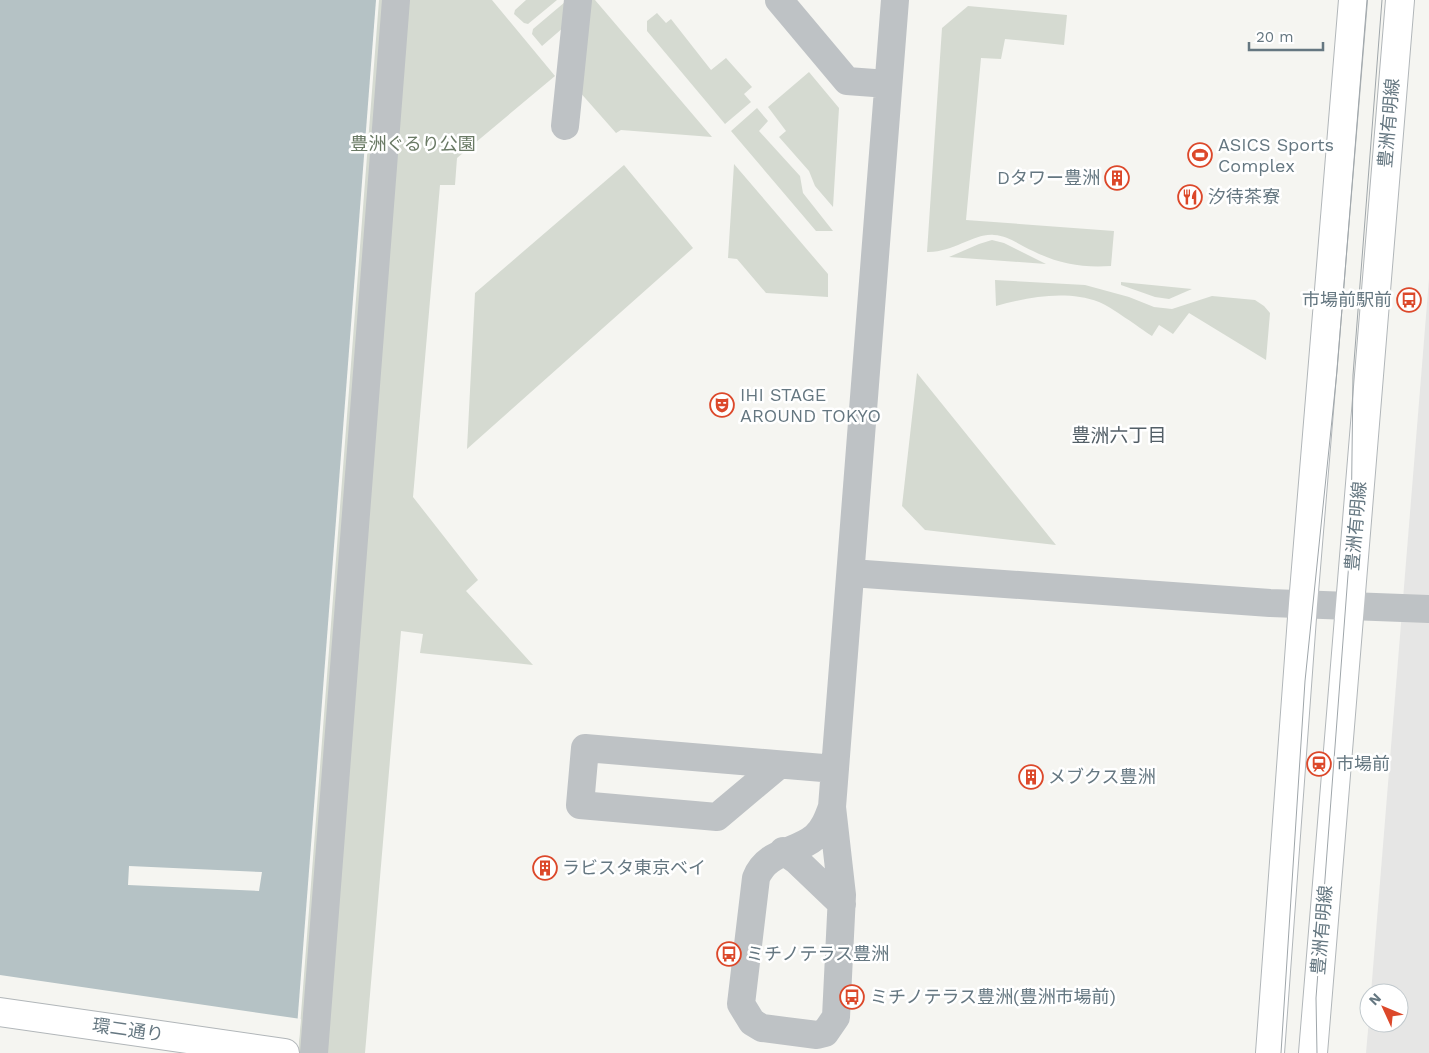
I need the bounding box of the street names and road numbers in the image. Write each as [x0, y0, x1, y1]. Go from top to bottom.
street label: 豊洲有明線 [1374, 77, 1403, 169]
street label: 豊洲有明線 [1341, 480, 1370, 572]
street label: 豊洲有明線 [1307, 884, 1336, 976]
street label: 環二通り [91, 1014, 165, 1045]

